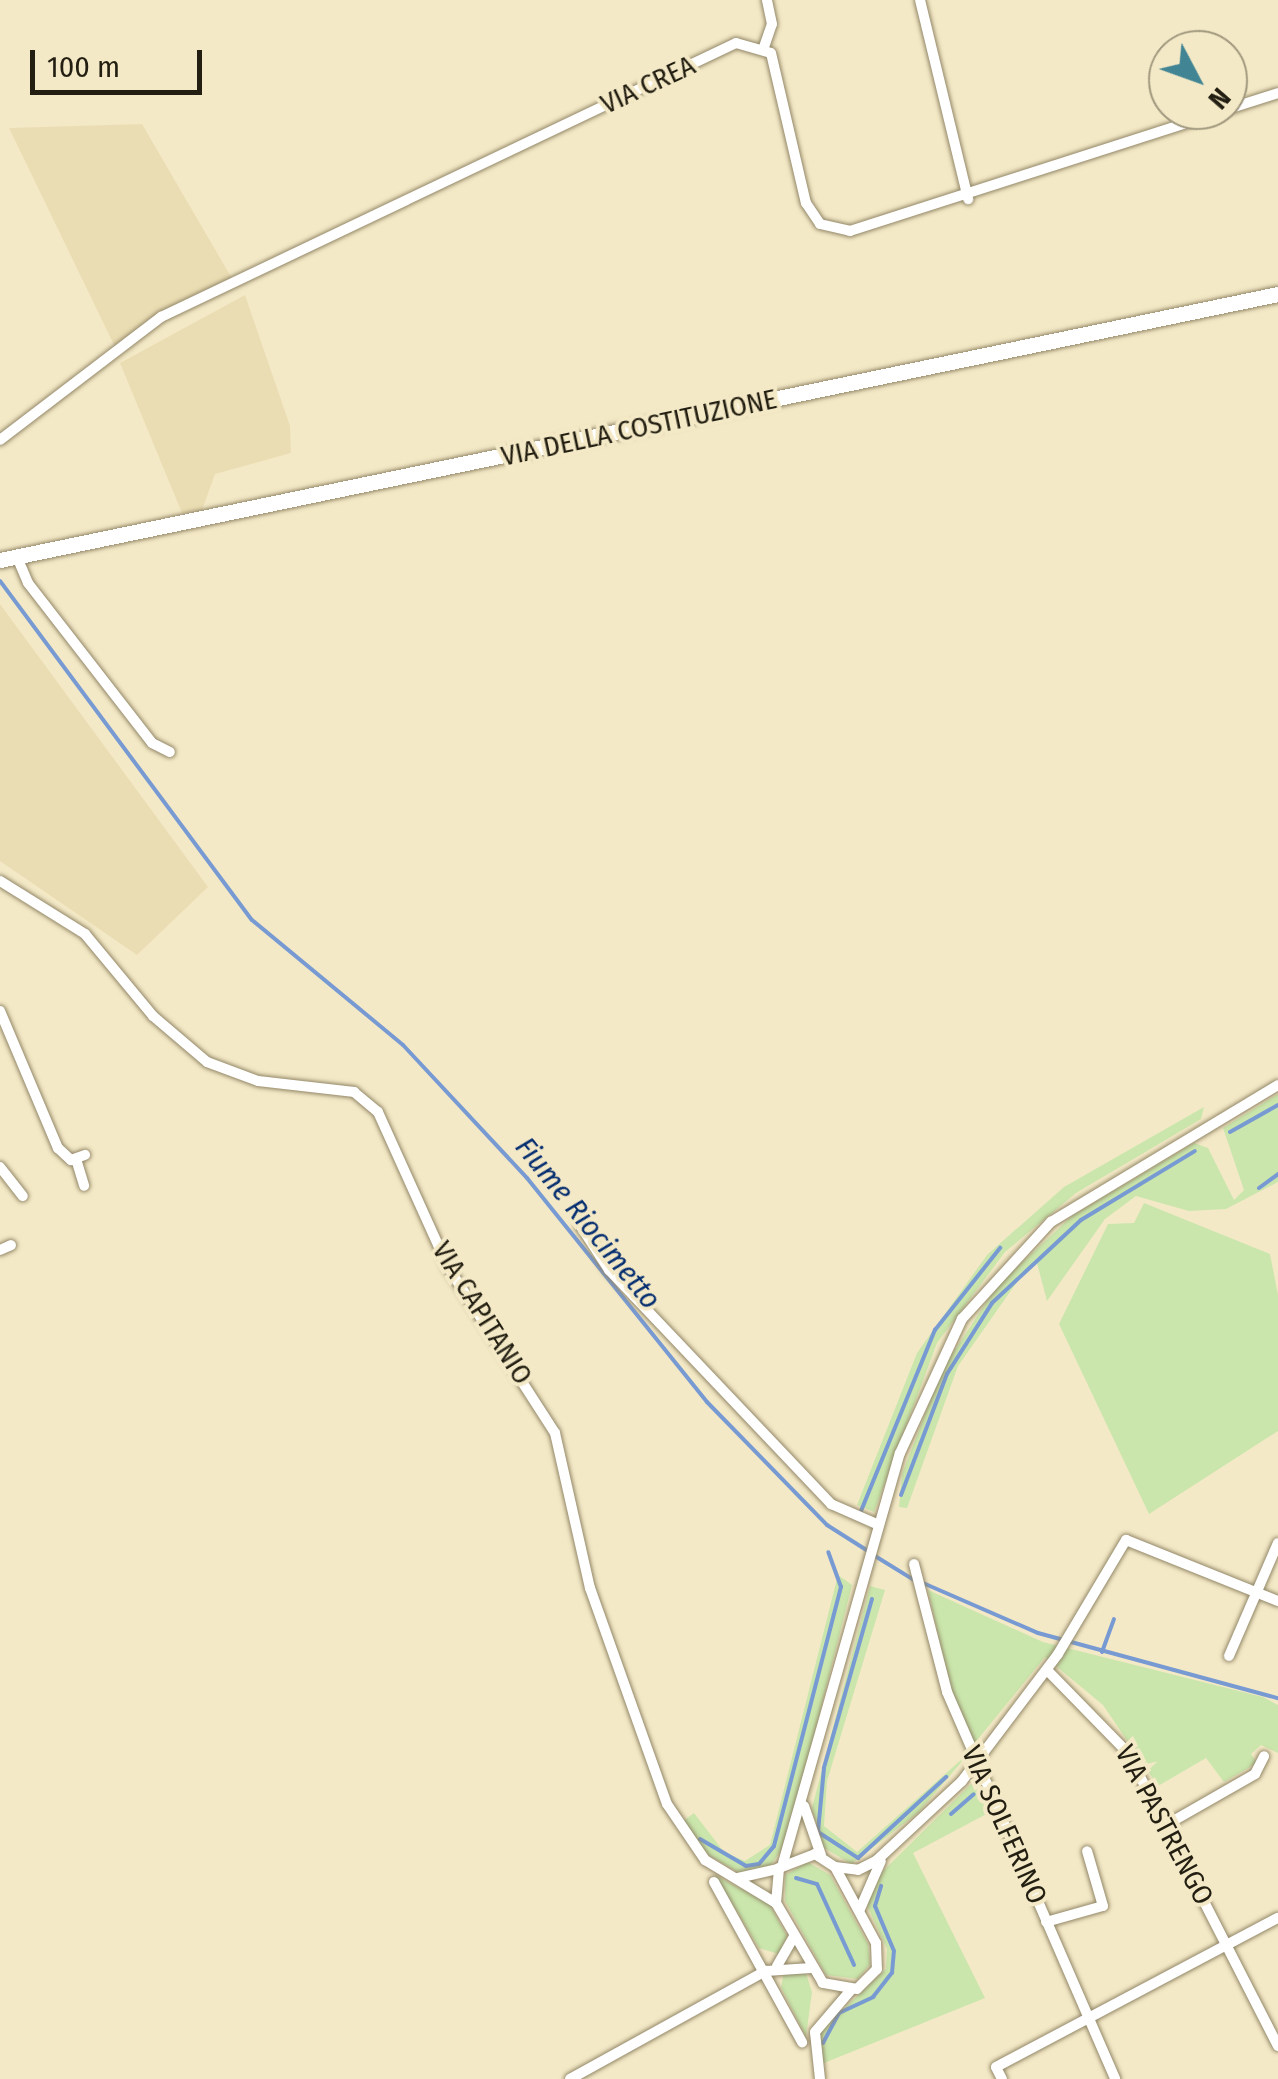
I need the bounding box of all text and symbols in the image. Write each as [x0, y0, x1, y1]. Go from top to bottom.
scale bar [35, 30, 208, 92]
north arrow [1148, 30, 1248, 130]
text: 100 m [47, 49, 120, 85]
street label: VIA CREA [595, 49, 701, 121]
text: N [1202, 82, 1237, 116]
street label: VIA DELLA COSTITUZIONE [498, 382, 780, 474]
water label: Fiume Riocimetto [508, 1130, 668, 1316]
street label: VIA CAPITANIO [425, 1235, 539, 1391]
street label: VIA PASTRENGO [1108, 1739, 1220, 1911]
street label: VIA SOLFERINO [954, 1741, 1054, 1909]

